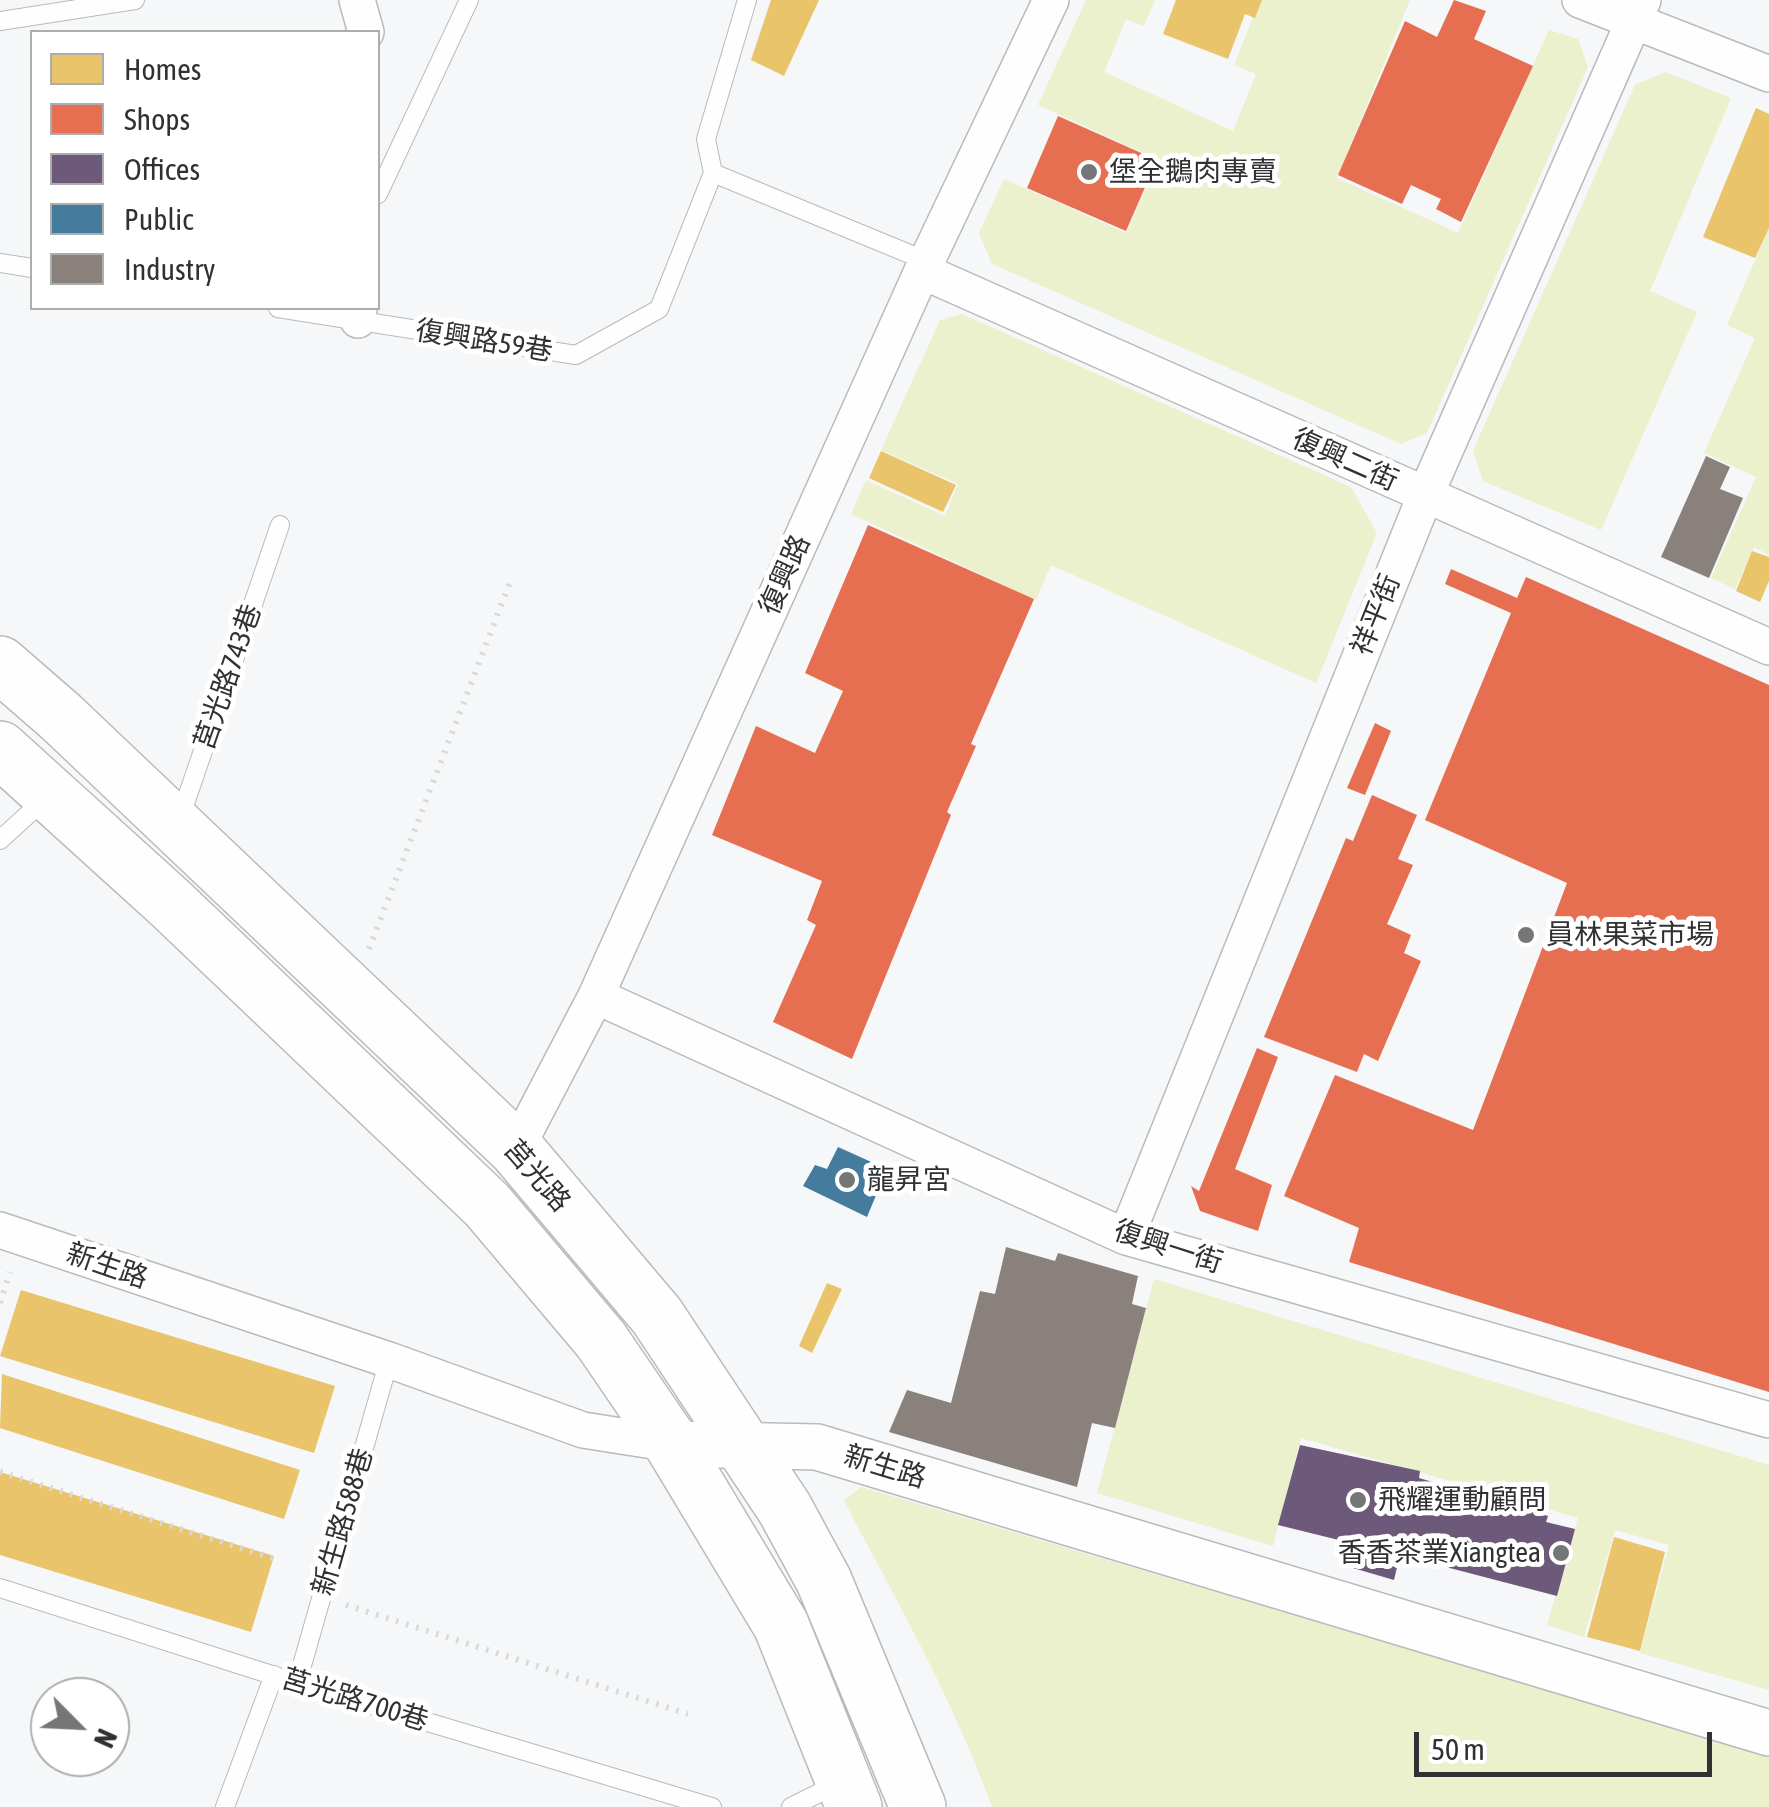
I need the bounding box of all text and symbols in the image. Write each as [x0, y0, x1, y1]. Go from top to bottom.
legend [30, 30, 380, 310]
text: Homes [124, 52, 201, 86]
text: Shops [124, 102, 190, 136]
text: Offices [124, 152, 200, 186]
place label: 堡全鵝肉專賣 [1109, 155, 1277, 189]
marker: 堡全鵝肉專賣 [1078, 161, 1100, 183]
text: Public [124, 202, 193, 236]
text: Industry [124, 252, 215, 286]
street label: 復興路59巷 [413, 314, 555, 368]
street label: 復興二街 [1287, 422, 1403, 498]
street label: 復興路 [753, 530, 817, 620]
street label: 祥平街 [1345, 570, 1407, 660]
street label: 莒光路743巷 [187, 600, 269, 754]
place label: 員林果菜市場 [1546, 918, 1714, 952]
marker: 員林果菜市場 [1515, 924, 1537, 946]
street label: 莒光路 [497, 1133, 577, 1219]
place label: 龍昇宮 [867, 1163, 951, 1197]
marker: 龍昇宮 [836, 1169, 858, 1191]
street label: 復興一街 [1110, 1214, 1226, 1280]
street label: 新生路 [62, 1236, 152, 1296]
street label: 新生路 [840, 1439, 930, 1495]
street label: 新生路588巷 [306, 1445, 380, 1599]
place label: 飛耀運動顧問 [1378, 1483, 1546, 1517]
marker: 飛耀運動顧問 [1347, 1489, 1369, 1511]
place label: 香香茶業Xiangtea [1338, 1536, 1541, 1570]
marker: 香香茶業Xiangtea [1550, 1542, 1572, 1564]
street label: 莒光路700巷 [278, 1662, 432, 1738]
north arrow [30, 1677, 130, 1777]
scale bar [1419, 1712, 1716, 1774]
text: N [88, 1724, 124, 1752]
text: 50 m [1431, 1732, 1485, 1766]

